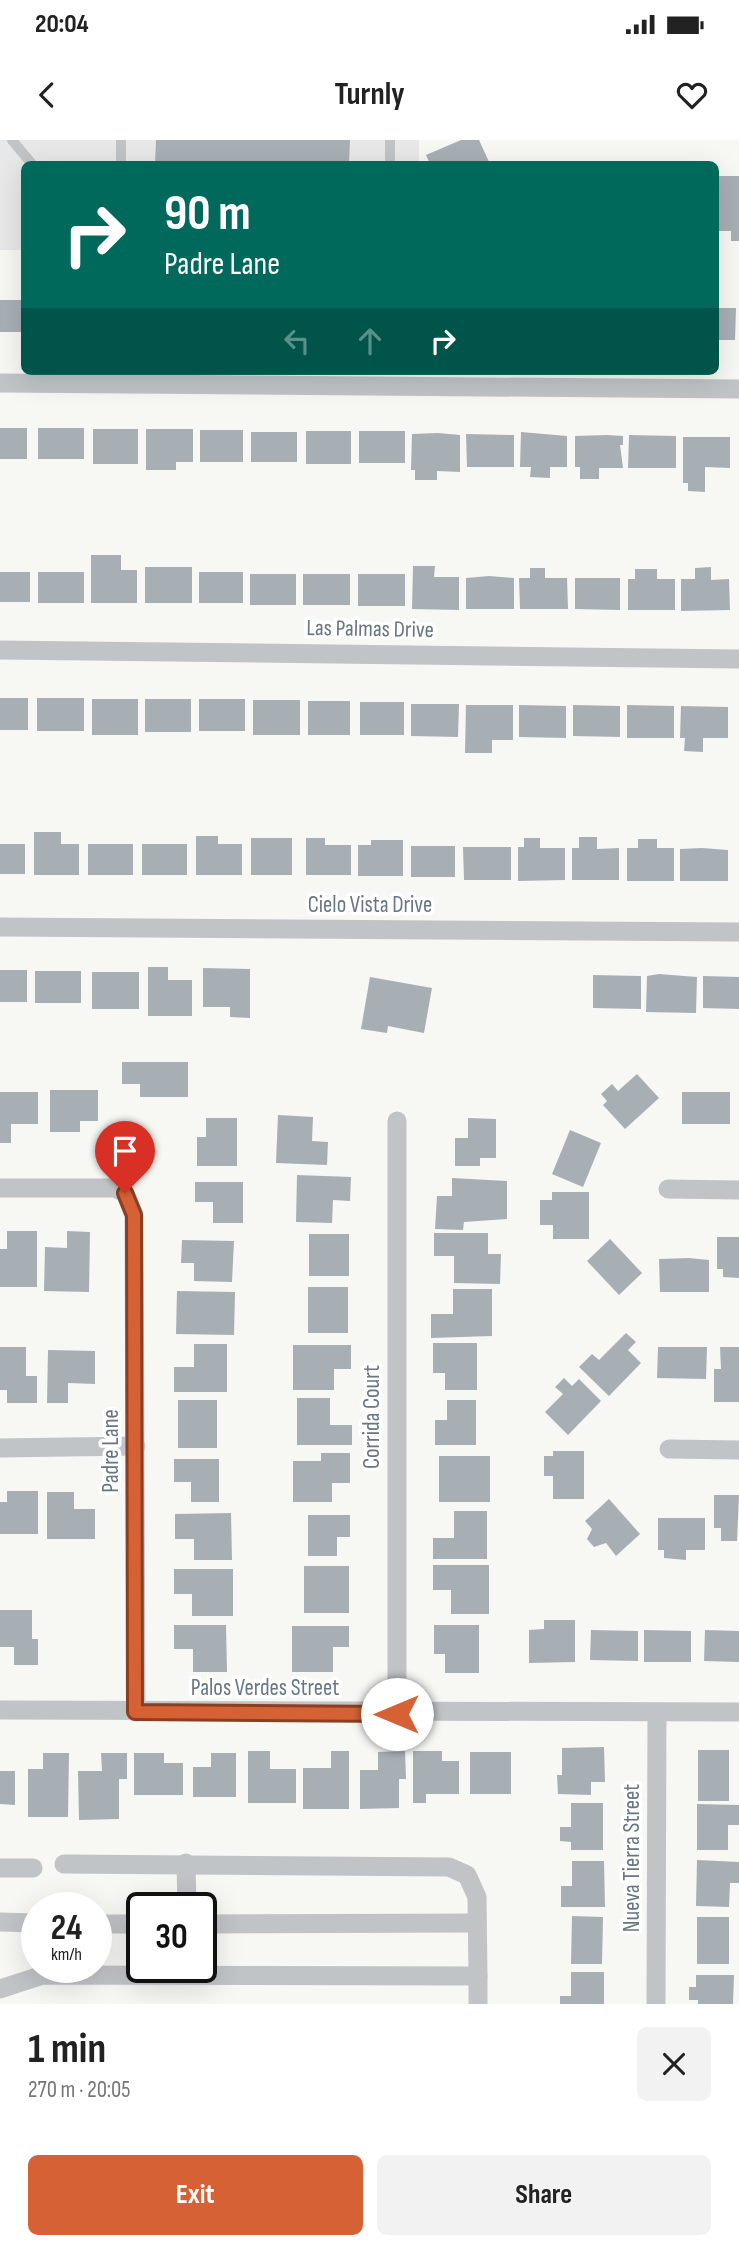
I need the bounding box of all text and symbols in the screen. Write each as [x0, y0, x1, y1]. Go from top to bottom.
text: 20:04 [35, 9, 89, 40]
text: Turnly [334, 75, 405, 114]
icon: back [28, 76, 66, 114]
icon: heart [673, 76, 711, 114]
text: 90 m [164, 185, 251, 244]
icon: right [49, 189, 140, 280]
text: Padre Lane [164, 245, 280, 284]
icon: left [278, 322, 316, 360]
icon: ahead [351, 322, 389, 360]
icon: right [424, 322, 462, 360]
street label: Las Palmas Drive [306, 614, 434, 644]
street label: Cielo Vista Drive [308, 891, 432, 919]
pin [95, 1121, 155, 1193]
icon: arrive [106, 1132, 144, 1170]
street label: Corrida Court [358, 1365, 386, 1469]
street label: Padre Lane [97, 1409, 125, 1493]
street label: Palos Verdes Street [191, 1674, 339, 1702]
position arrow [360, 1677, 434, 1751]
street label: Nueva Tierra Street [618, 1784, 646, 1932]
speed limit sign: 30 [126, 1892, 217, 1983]
text: 24 [51, 1907, 82, 1950]
text: km/h [51, 1944, 82, 1965]
text: 1 min [28, 2024, 106, 2075]
button: close [637, 2027, 711, 2101]
text: 270 m · 20:05 [28, 2076, 130, 2104]
button: Exit [28, 2155, 363, 2235]
button: Share [377, 2155, 711, 2235]

